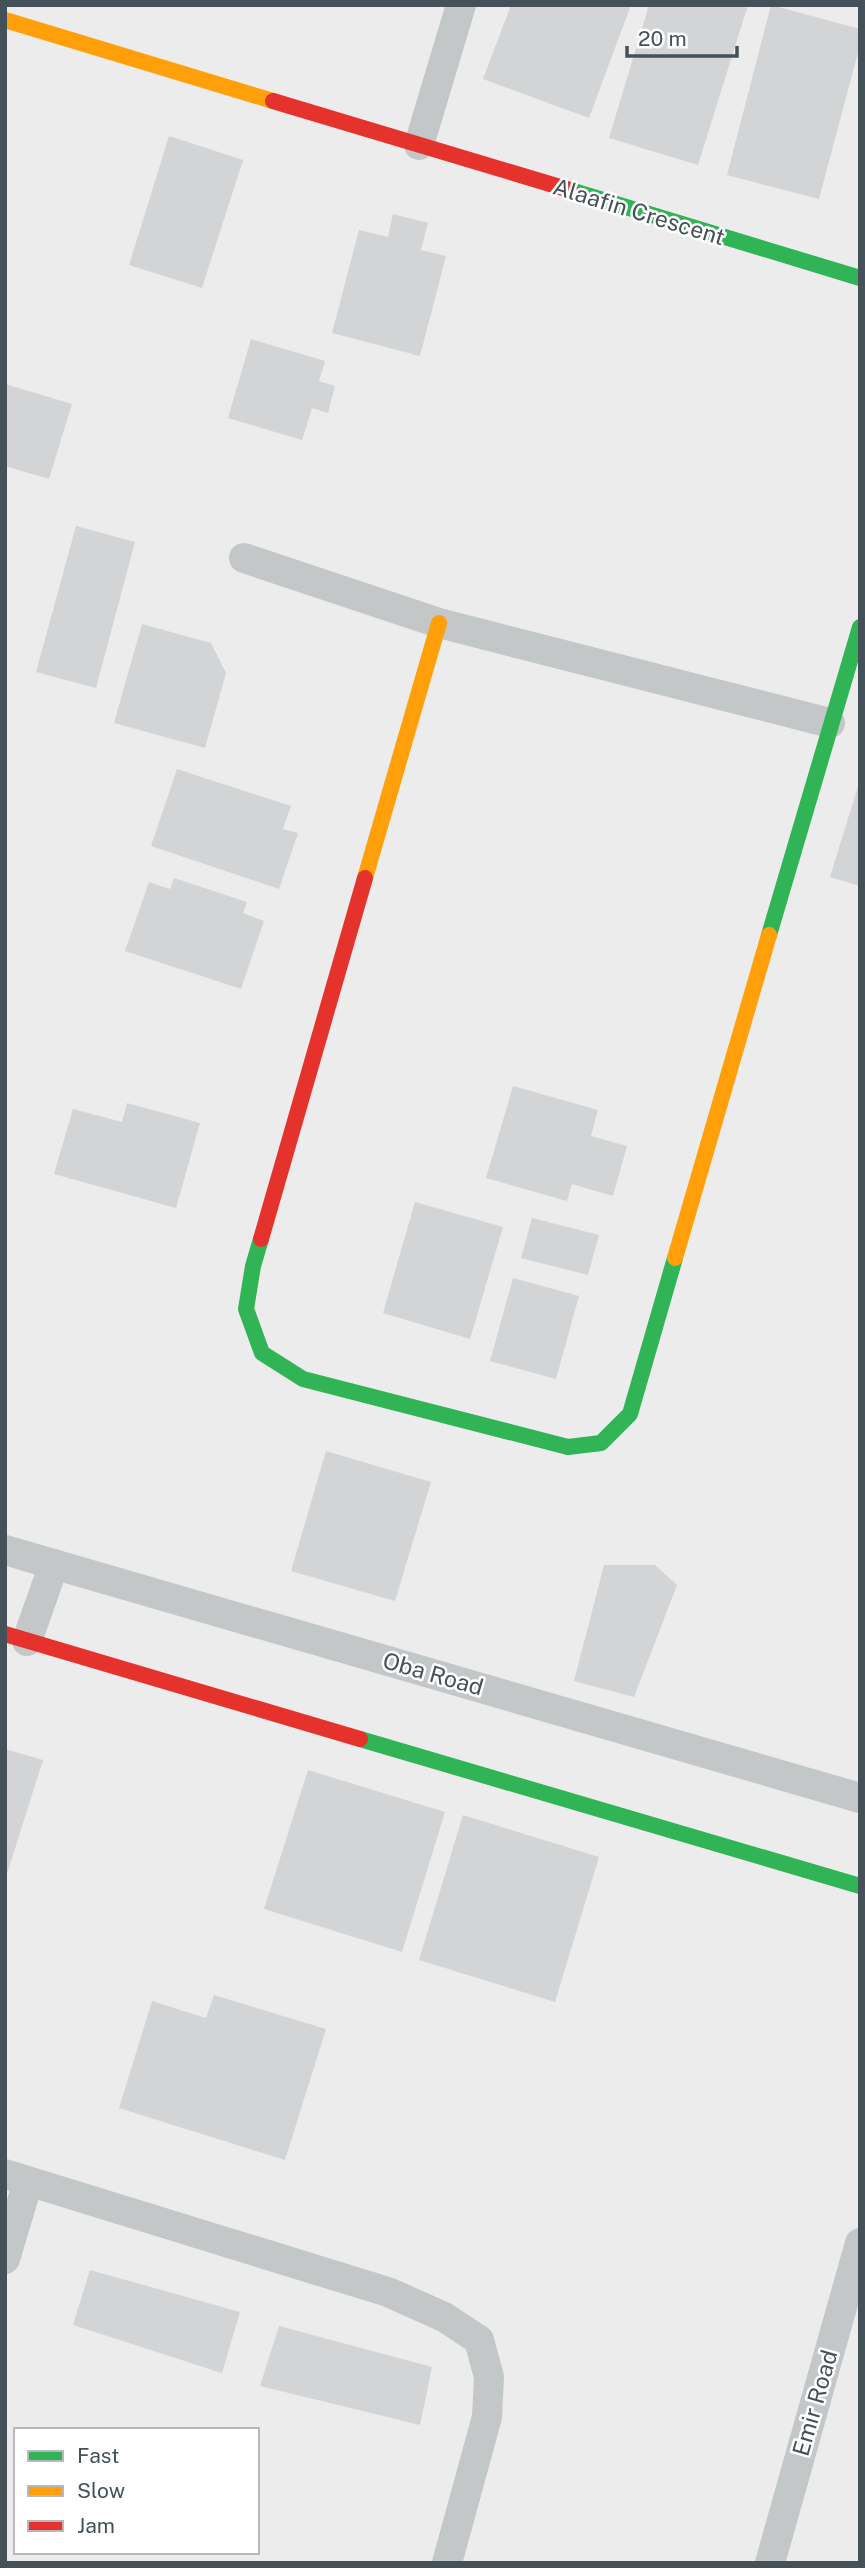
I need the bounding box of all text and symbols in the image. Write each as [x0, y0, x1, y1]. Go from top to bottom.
scale bar [627, 14, 737, 58]
text: 20 m [638, 26, 687, 51]
street label: Alaafin Crescent [550, 173, 728, 250]
street label: Oba Road [380, 1646, 486, 1701]
street label: Emir Road [787, 2347, 842, 2459]
legend [14, 2428, 259, 2554]
text: Fast [77, 2443, 119, 2468]
text: Slow [77, 2478, 125, 2503]
text: Jam [77, 2513, 115, 2538]

